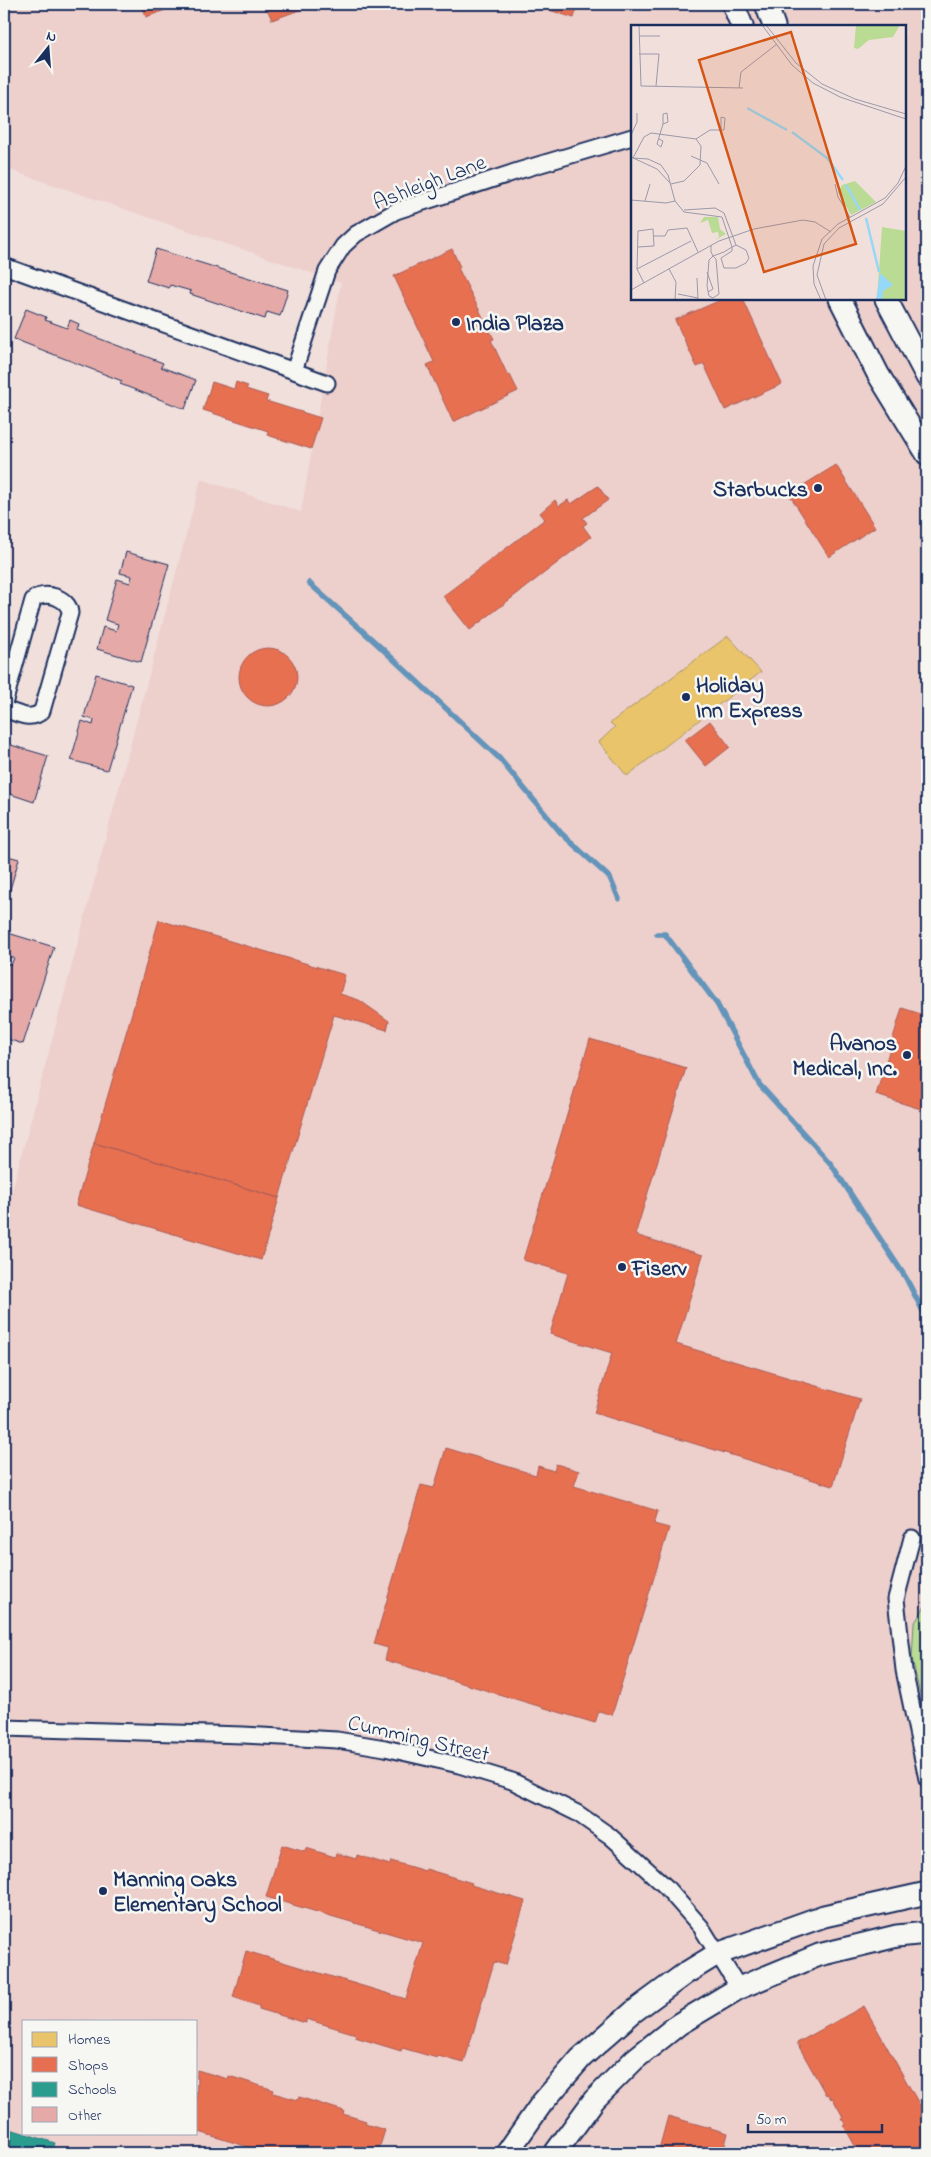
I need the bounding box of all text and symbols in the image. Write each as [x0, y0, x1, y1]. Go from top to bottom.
north arrow [22, 22, 72, 72]
inset map [631, 25, 906, 300]
text: N [44, 26, 59, 48]
street label: Ashleigh Lane [369, 148, 492, 221]
place label: India Plaza [466, 309, 564, 341]
marker: India Plaza [450, 316, 462, 328]
place label: Starbucks [713, 475, 808, 507]
marker: Starbucks [812, 482, 824, 494]
place label: Holiday Inn Express [696, 671, 803, 728]
marker: Holiday Inn Express [680, 691, 692, 703]
place label: Avanos Medical, Inc. [793, 1029, 898, 1086]
marker: Avanos Medical, Inc. [901, 1049, 913, 1061]
place label: Fiserv [631, 1254, 687, 1286]
marker: Fiserv [616, 1261, 628, 1273]
street label: Cumming Street [344, 1708, 493, 1773]
place label: Manning Oaks Elementary School [113, 1865, 282, 1923]
marker: Manning Oaks Elementary School [97, 1885, 109, 1897]
legend [22, 2020, 198, 2134]
text: Homes [68, 2029, 111, 2051]
text: Shops [68, 2055, 108, 2077]
text: Schools [68, 2079, 117, 2101]
scale bar [748, 2102, 882, 2134]
text: Other [68, 2105, 102, 2127]
text: 50 m [756, 2109, 787, 2131]

